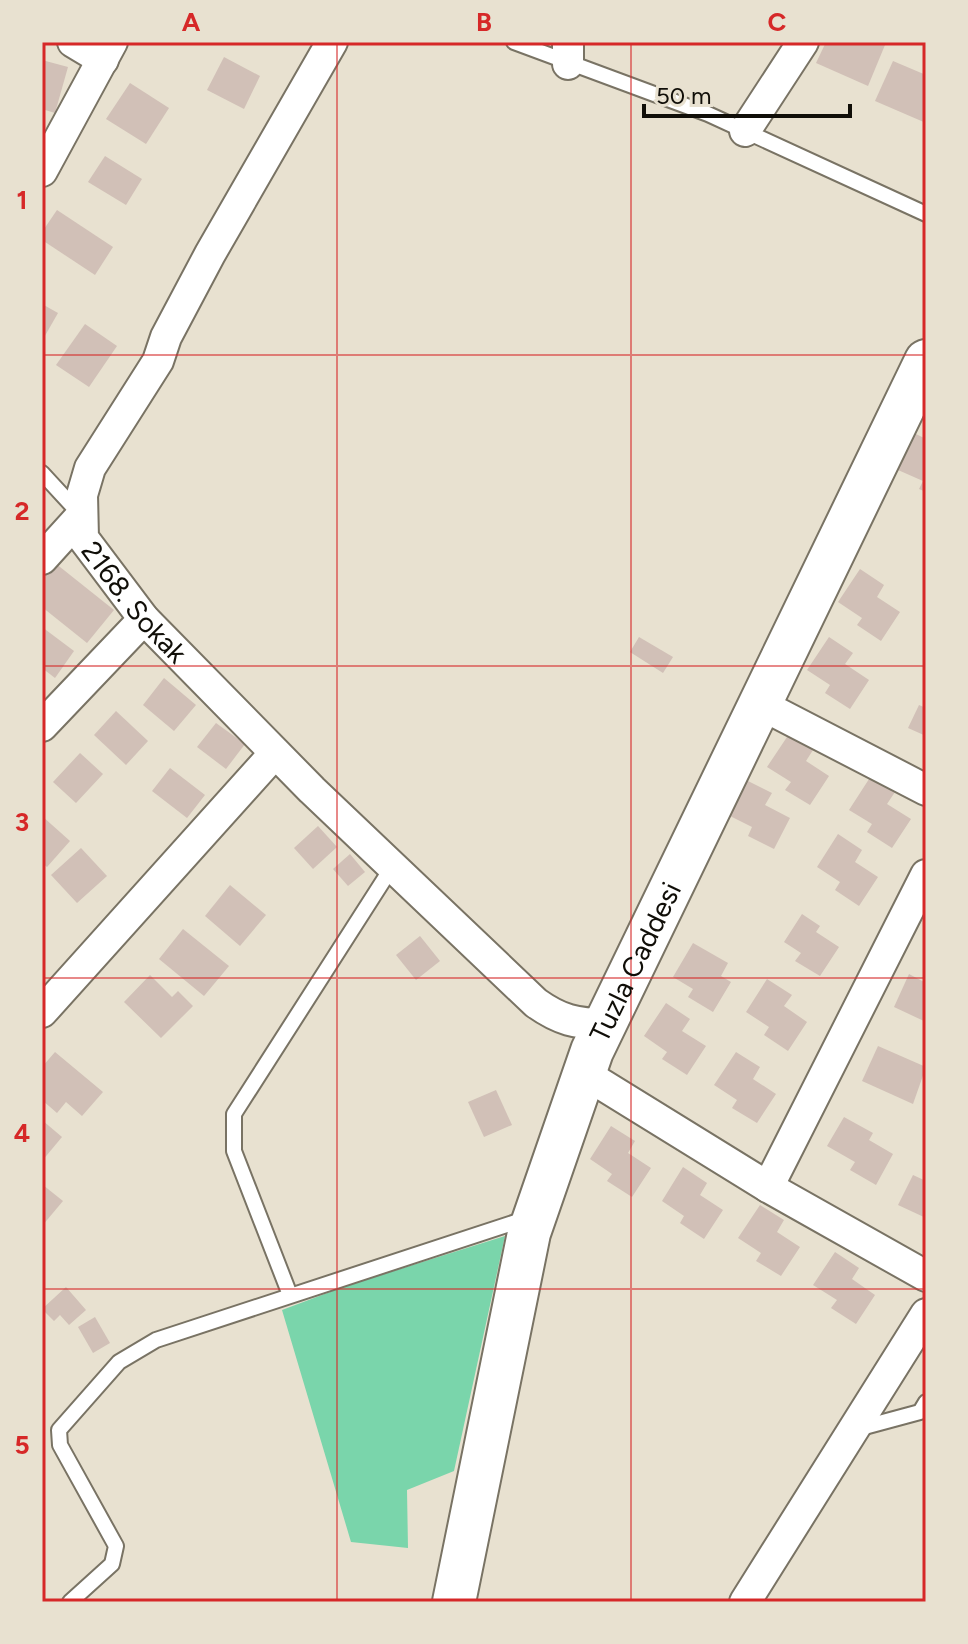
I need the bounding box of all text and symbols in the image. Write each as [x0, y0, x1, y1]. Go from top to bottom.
text: A [182, 6, 201, 38]
text: B [476, 6, 492, 38]
text: C [768, 6, 787, 38]
scale bar [644, 68, 850, 118]
text: 50 m [656, 81, 712, 110]
text: 1 [17, 184, 27, 216]
text: 2 [14, 495, 30, 527]
street label: 2168. Sokak [74, 534, 195, 670]
text: 3 [15, 806, 29, 838]
street label: Tuzla Caddesi [582, 877, 688, 1047]
text: 4 [14, 1117, 30, 1149]
text: 5 [14, 1429, 30, 1461]

